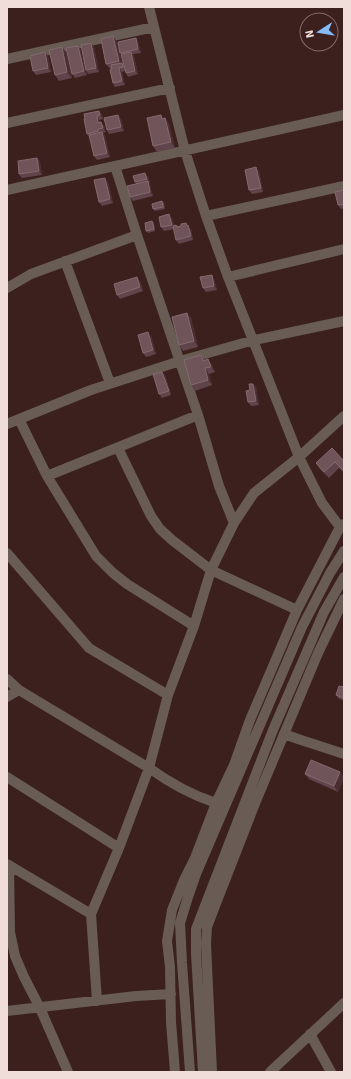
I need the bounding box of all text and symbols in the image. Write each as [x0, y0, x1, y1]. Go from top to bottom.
north arrow [299, 12, 339, 52]
text: N [303, 29, 317, 39]

